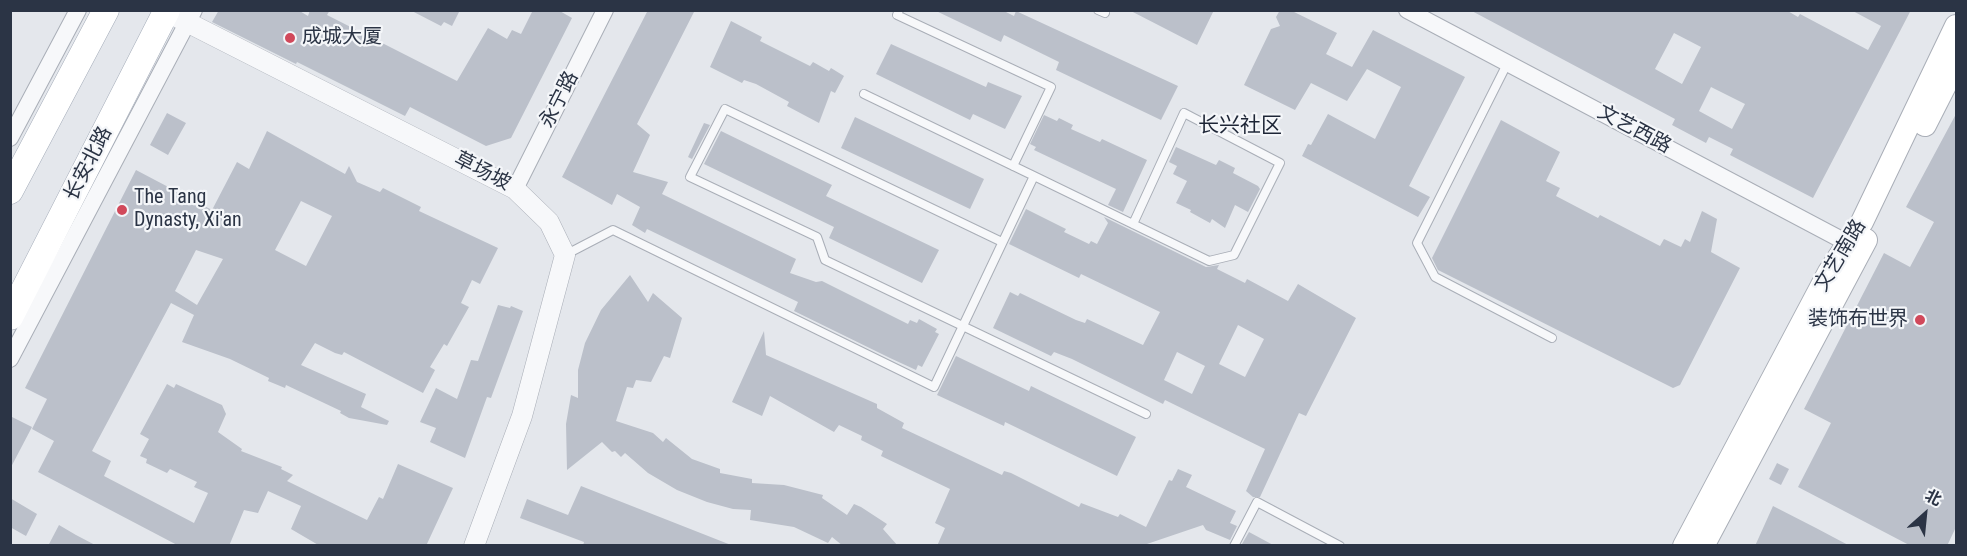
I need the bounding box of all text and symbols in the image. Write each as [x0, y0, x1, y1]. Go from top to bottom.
place label: 成城大厦 [302, 26, 382, 50]
marker: 成城大厦 [283, 31, 297, 45]
street label: 永宁路 [536, 68, 584, 132]
street label: 文艺西路 [1593, 101, 1675, 159]
district label: 长兴社区 [1198, 114, 1282, 140]
street label: 长安北路 [60, 123, 118, 205]
street label: 草场坡 [450, 148, 514, 196]
place label: The Tang Dynasty, Xi'an [134, 186, 242, 233]
marker: The Tang Dynasty, Xi'an [115, 203, 129, 217]
street label: 文艺南路 [1810, 216, 1872, 296]
place label: 装饰布世界 [1808, 308, 1908, 332]
marker: 装饰布世界 [1913, 313, 1927, 327]
north arrow [1895, 484, 1955, 544]
text: 北 [1922, 485, 1945, 510]

